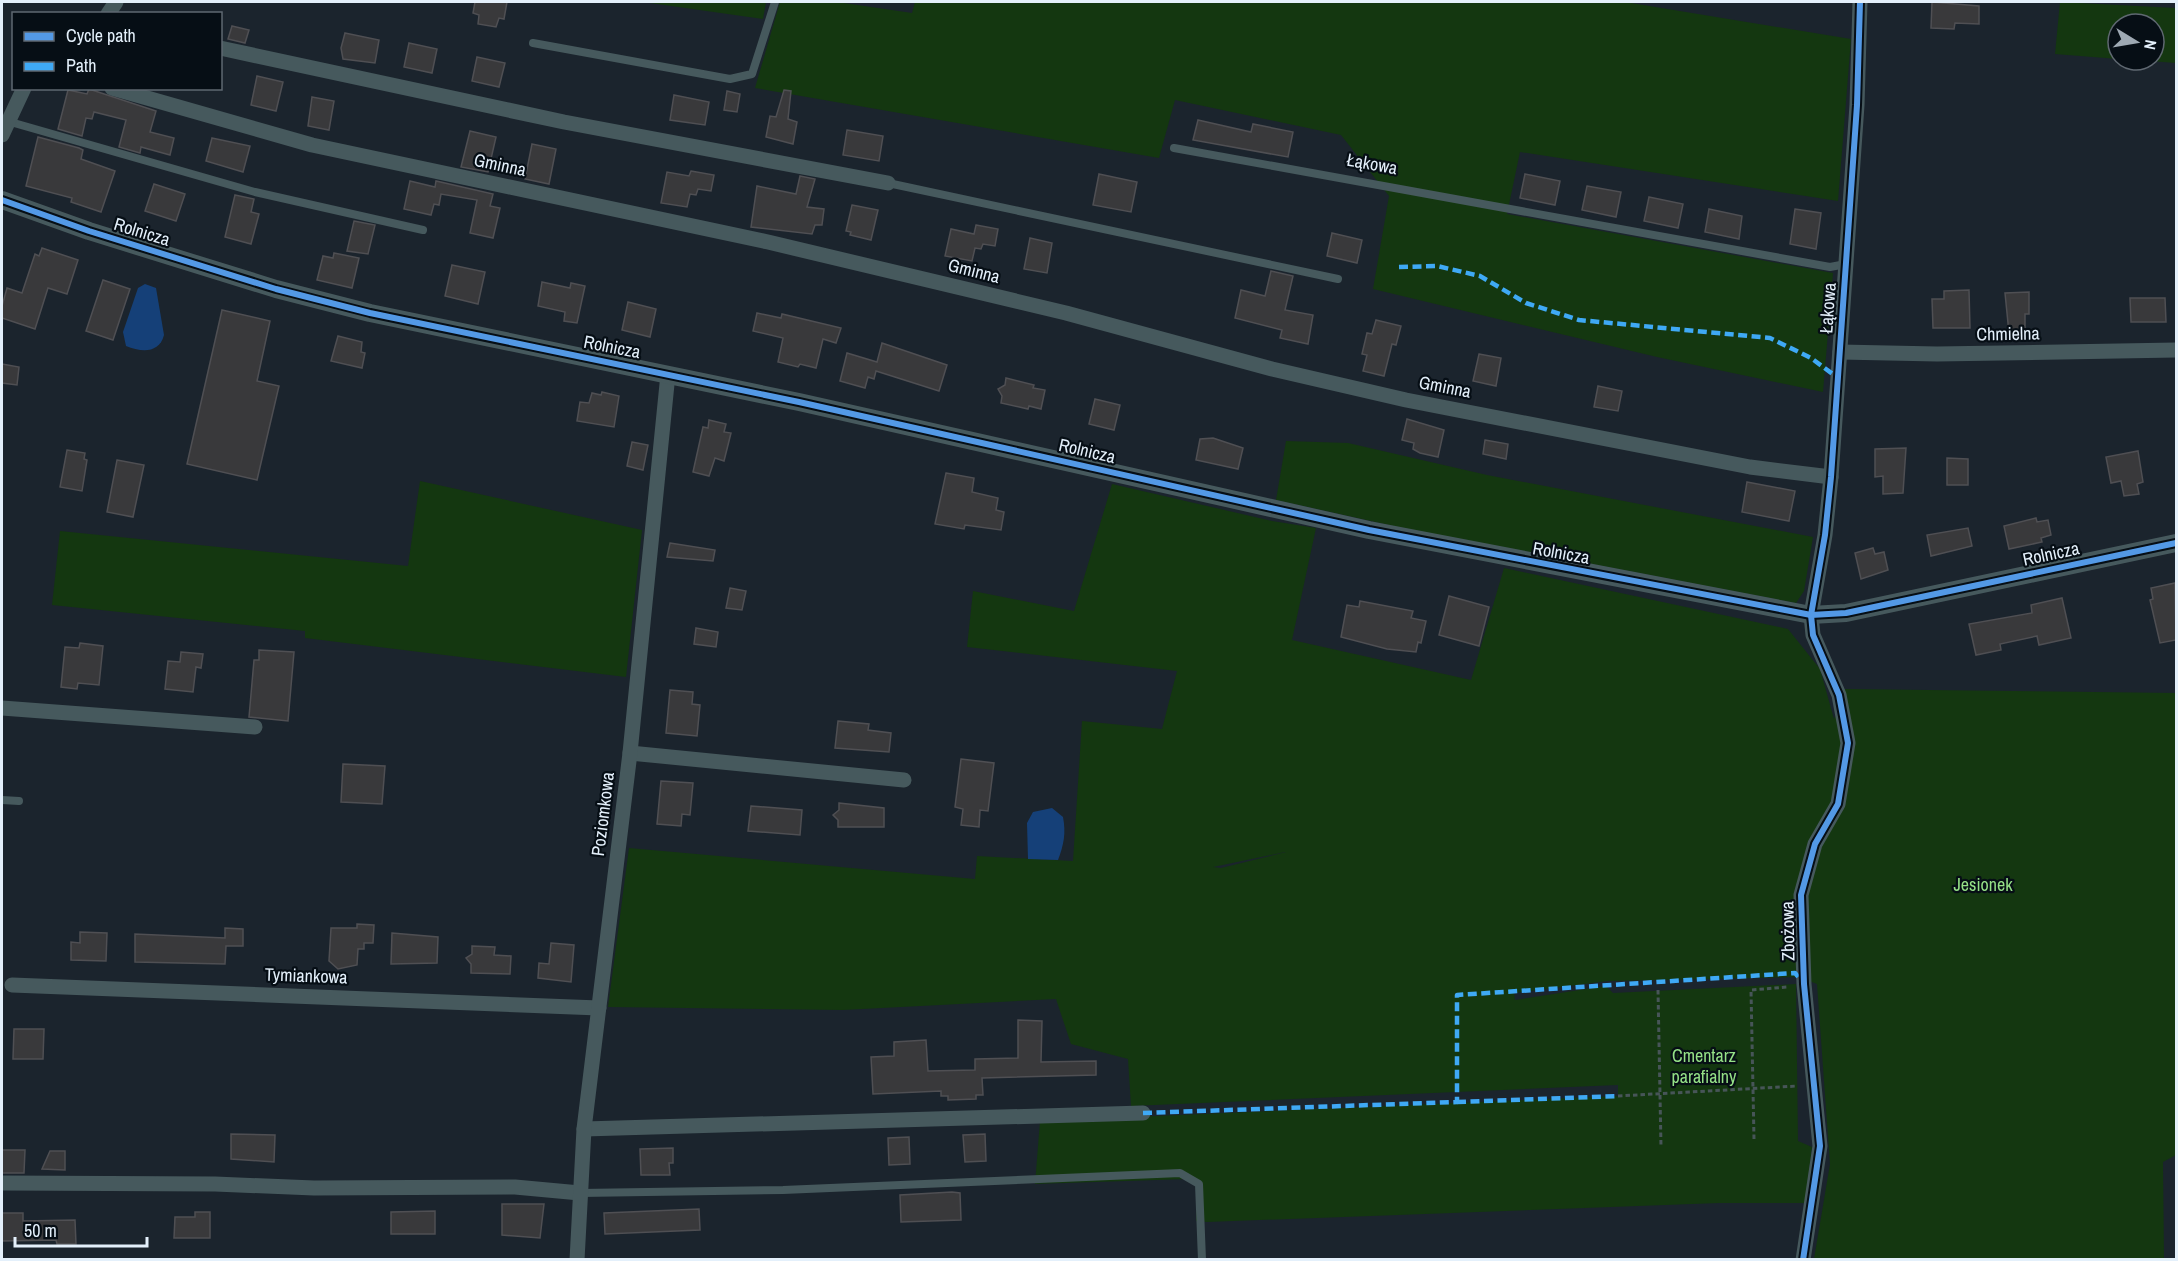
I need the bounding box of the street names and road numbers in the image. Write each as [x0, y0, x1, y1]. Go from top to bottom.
street label: Gminna [472, 147, 528, 182]
street label: Łąkowa [1345, 147, 1399, 180]
street label: Rolnicza [111, 211, 173, 252]
street label: Gminna [946, 252, 1003, 289]
street label: Łąkowa [1813, 282, 1842, 334]
street label: Chmielna [1976, 320, 2040, 347]
street label: Rolnicza [582, 329, 643, 364]
street label: Gminna [1417, 369, 1473, 404]
street label: Rolnicza [1056, 432, 1118, 469]
street label: Rolnicza [1531, 535, 1592, 570]
street label: Rolnicza [2020, 535, 2082, 572]
street label: Poziomkowa [585, 770, 620, 857]
street label: Zbożowa [1774, 901, 1801, 961]
street label: Tymiankowa [264, 962, 348, 989]

